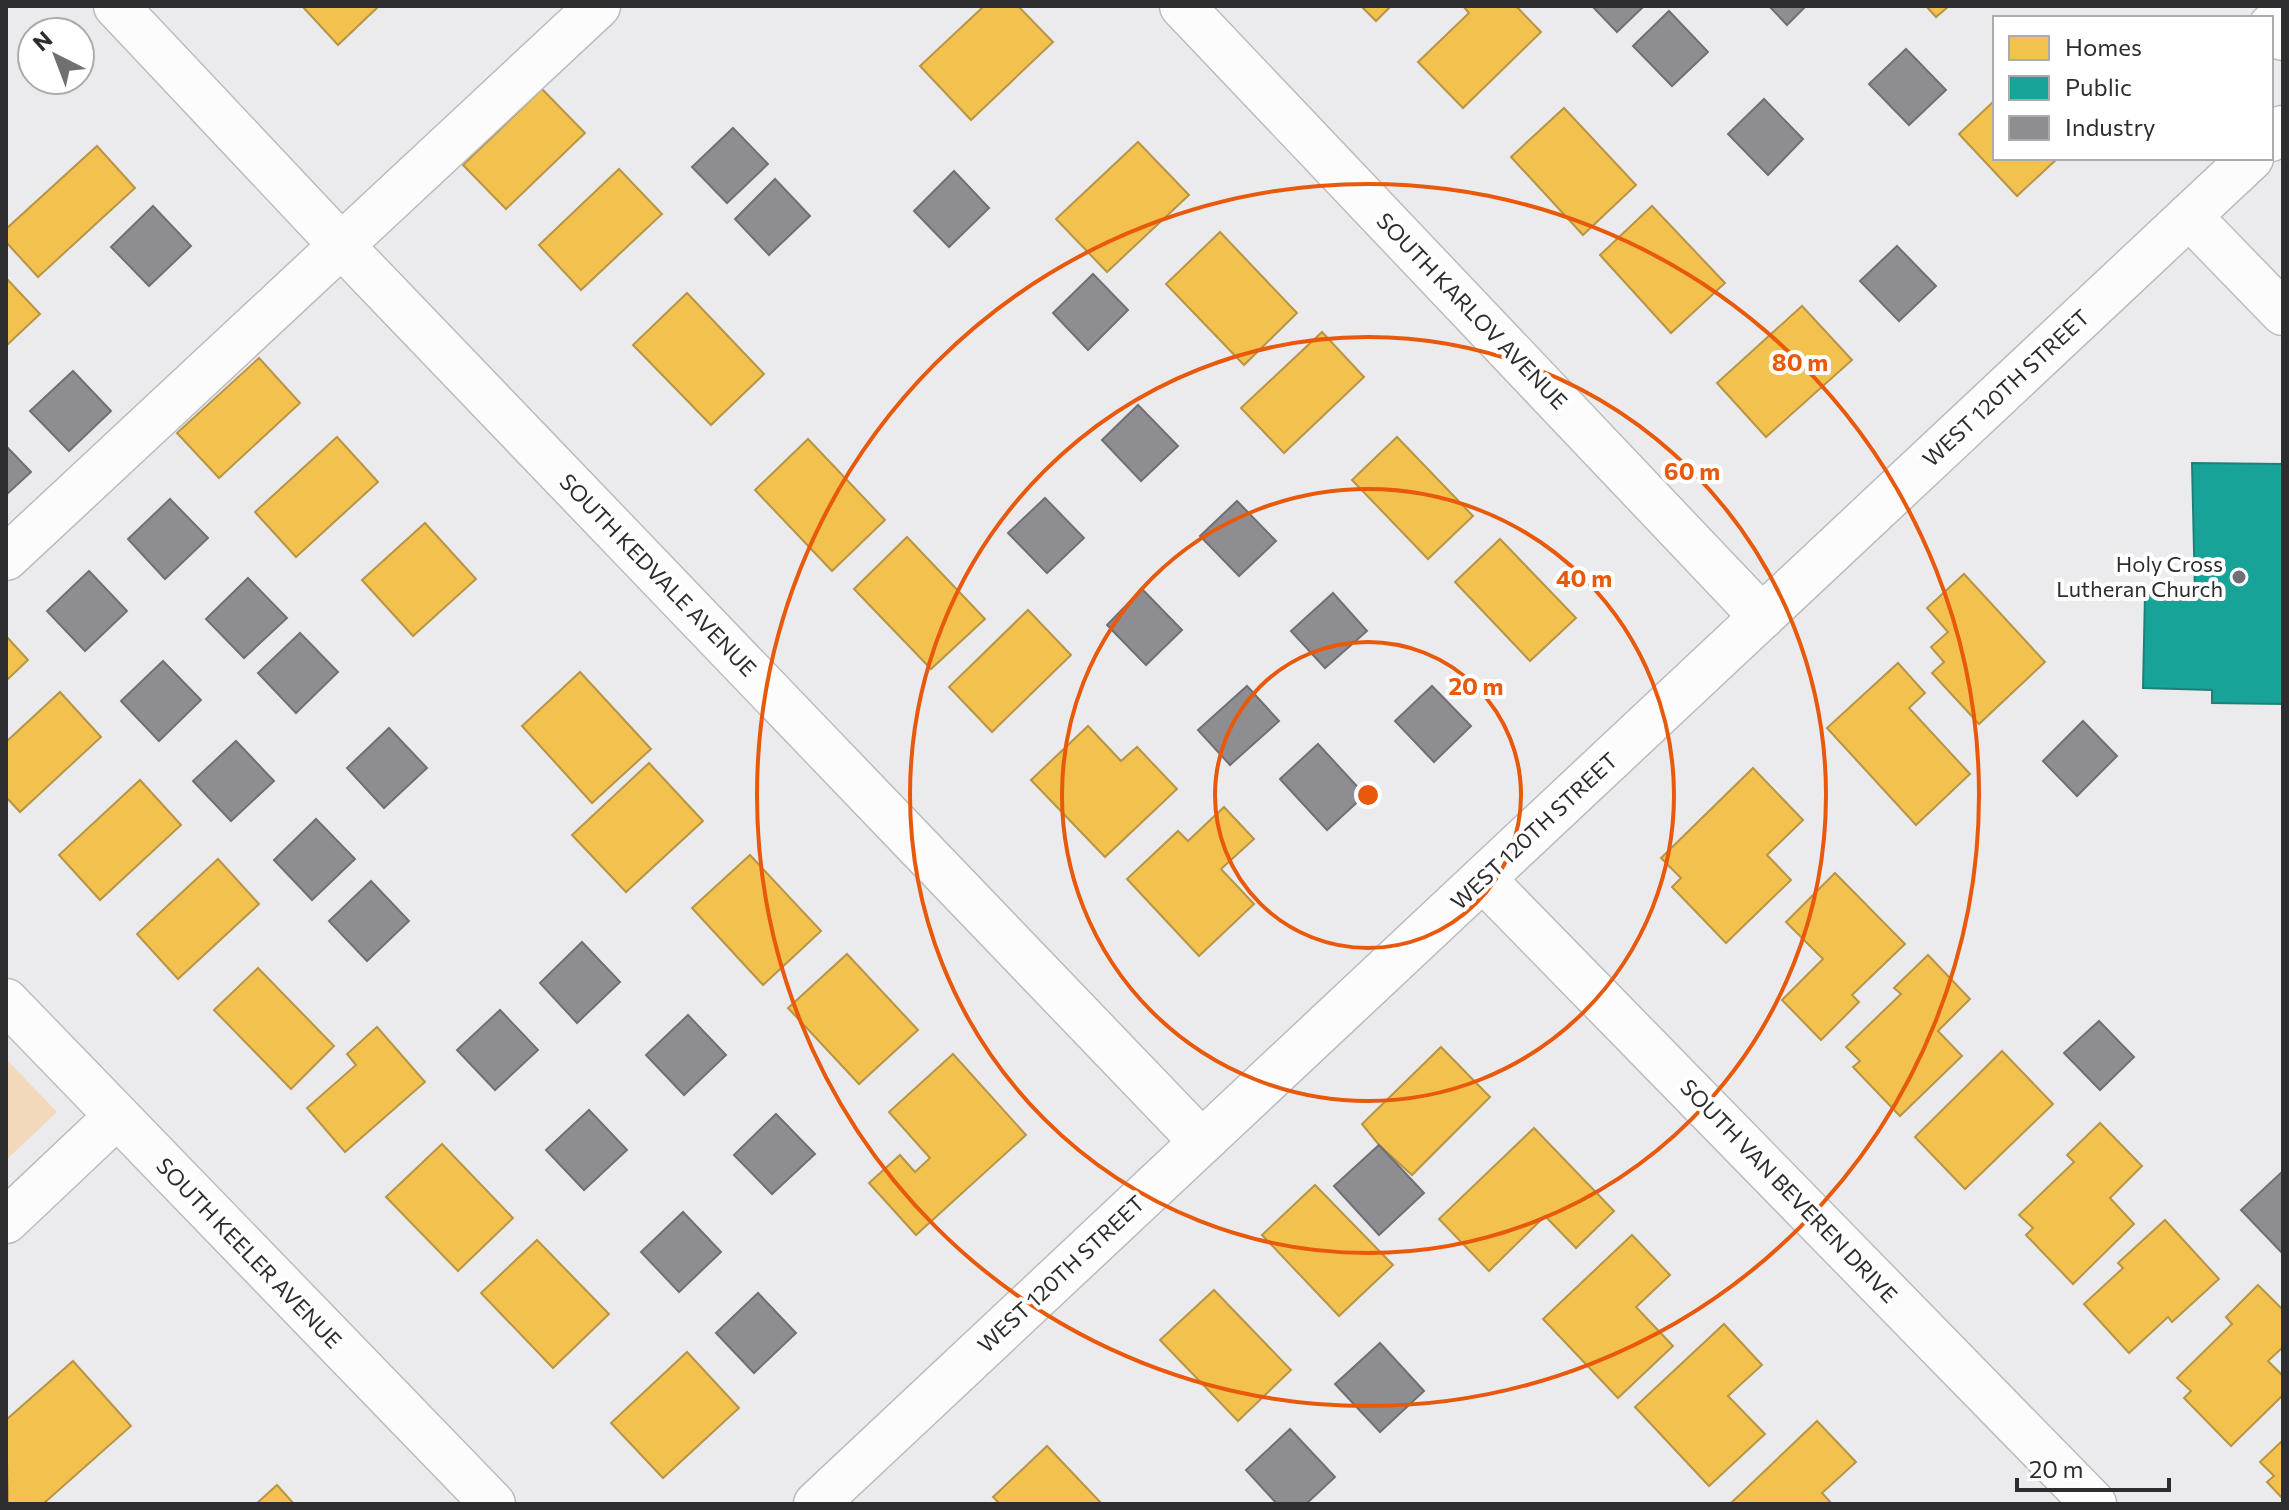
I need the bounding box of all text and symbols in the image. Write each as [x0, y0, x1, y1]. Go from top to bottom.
north arrow [16, 16, 96, 96]
legend [1993, 16, 2273, 160]
text: N [27, 25, 57, 56]
text: Homes [2065, 32, 2142, 61]
text: Public [2065, 72, 2132, 101]
text: Industry [2065, 112, 2155, 141]
street label: SOUTH KARLOV AVENUE [1371, 207, 1573, 415]
street label: WEST 120TH STREET [1917, 303, 2095, 472]
text: 80 m [1772, 347, 1828, 376]
text: 60 m [1664, 456, 1720, 485]
street label: SOUTH KEDVALE AVENUE [554, 468, 762, 682]
place label: Holy Cross Lutheran Church [2056, 550, 2223, 602]
text: 40 m [1556, 563, 1612, 592]
marker: Holy Cross Lutheran Church [2230, 568, 2248, 586]
text: 20 m [1449, 671, 1503, 700]
street label: WEST 120TH STREET [1445, 746, 1623, 915]
centre of rings [1354, 781, 1382, 809]
street label: SOUTH VAN BEVEREN DRIVE [1675, 1073, 1903, 1308]
street label: SOUTH KEELER AVENUE [151, 1152, 348, 1354]
street label: WEST 120TH STREET [972, 1189, 1150, 1358]
scale bar [2017, 1442, 2169, 1492]
text: 20 m [2029, 1454, 2083, 1483]

